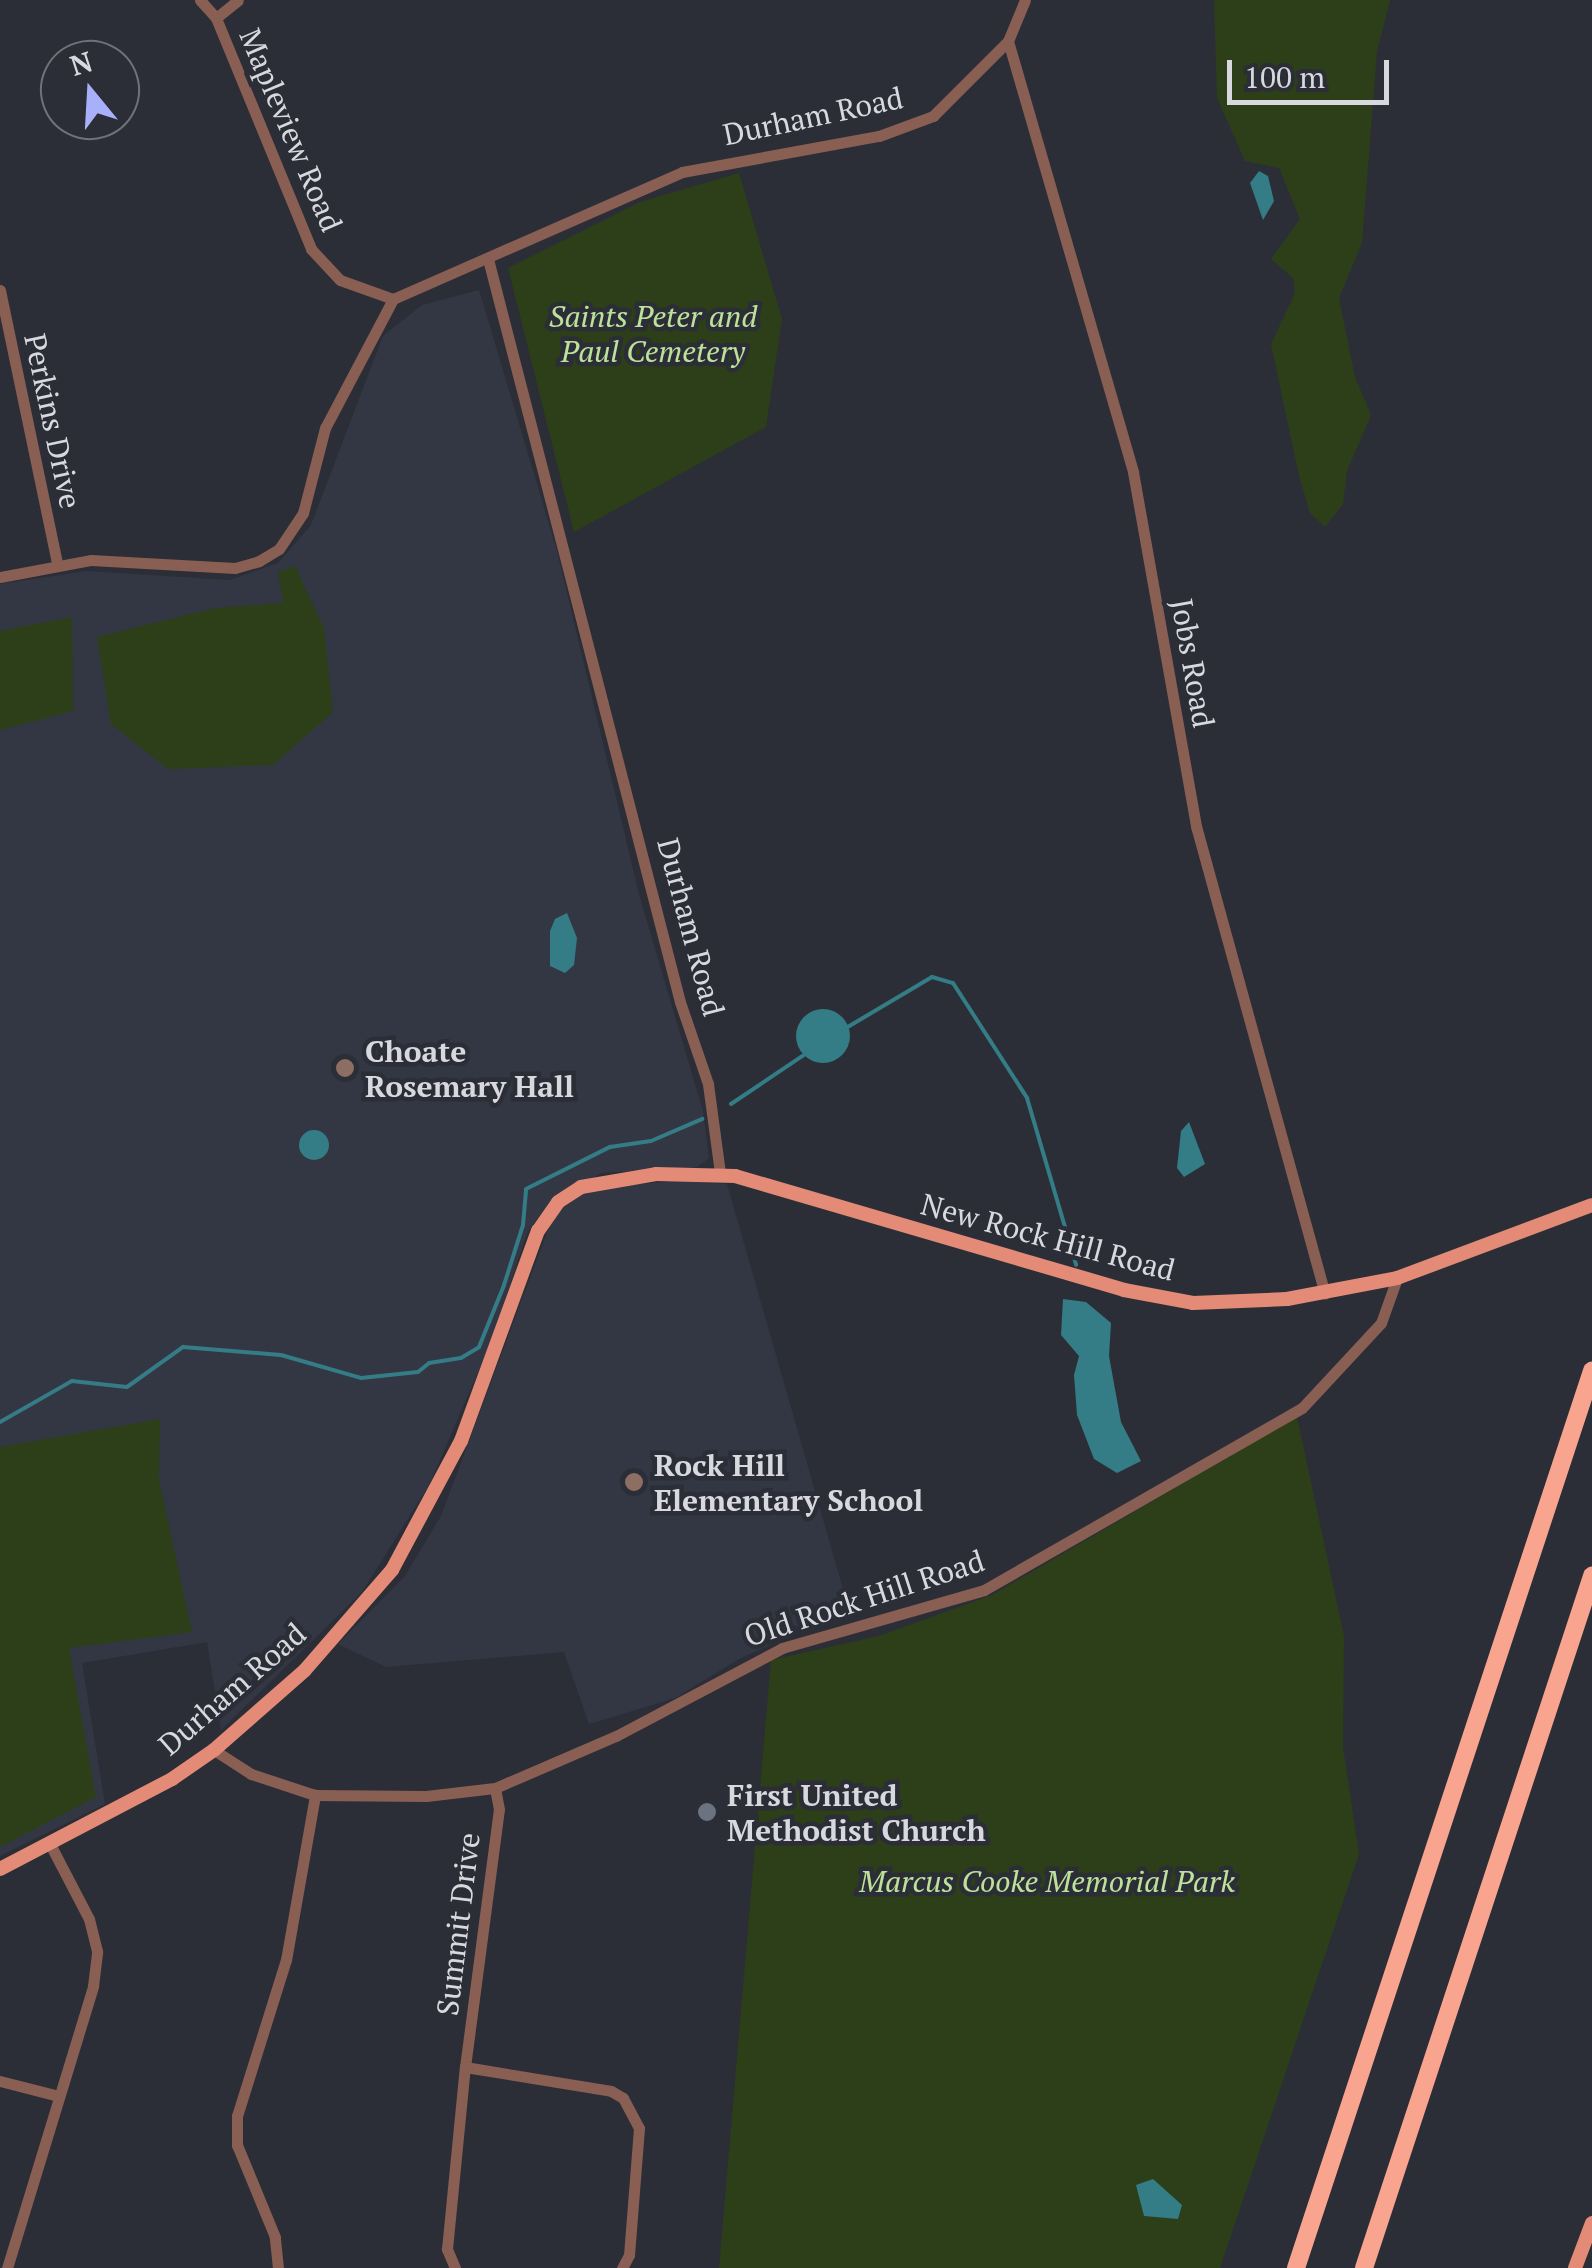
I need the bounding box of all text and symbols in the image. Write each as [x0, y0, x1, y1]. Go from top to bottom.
street label: Mapleview Road [232, 23, 350, 237]
north arrow [40, 40, 140, 140]
scale bar [1232, 40, 1394, 102]
text: N [65, 42, 97, 84]
text: 100 m [1244, 57, 1325, 97]
street label: Durham Road [720, 79, 906, 153]
park label: Saints Peter and Paul Cemetery [549, 298, 757, 368]
street label: Perkins Drive [17, 330, 89, 512]
street label: Jobs Road [1164, 596, 1222, 730]
street label: Durham Road [650, 834, 732, 1020]
place label: Choate Rosemary Hall [365, 1033, 574, 1104]
marker: Choate Rosemary Hall [334, 1057, 356, 1079]
street label: New Rock Hill Road [917, 1186, 1179, 1288]
place label: Rock Hill Elementary School [654, 1447, 923, 1518]
marker: Rock Hill Elementary School [623, 1471, 645, 1493]
street label: Old Rock Hill Road [739, 1542, 989, 1654]
street label: Durham Road [151, 1615, 313, 1763]
place label: First United Methodist Church [727, 1777, 986, 1848]
marker: First United Methodist Church [696, 1801, 718, 1823]
street label: Summit Drive [429, 1830, 487, 2018]
park label: Marcus Cooke Memorial Park [859, 1863, 1235, 1899]

